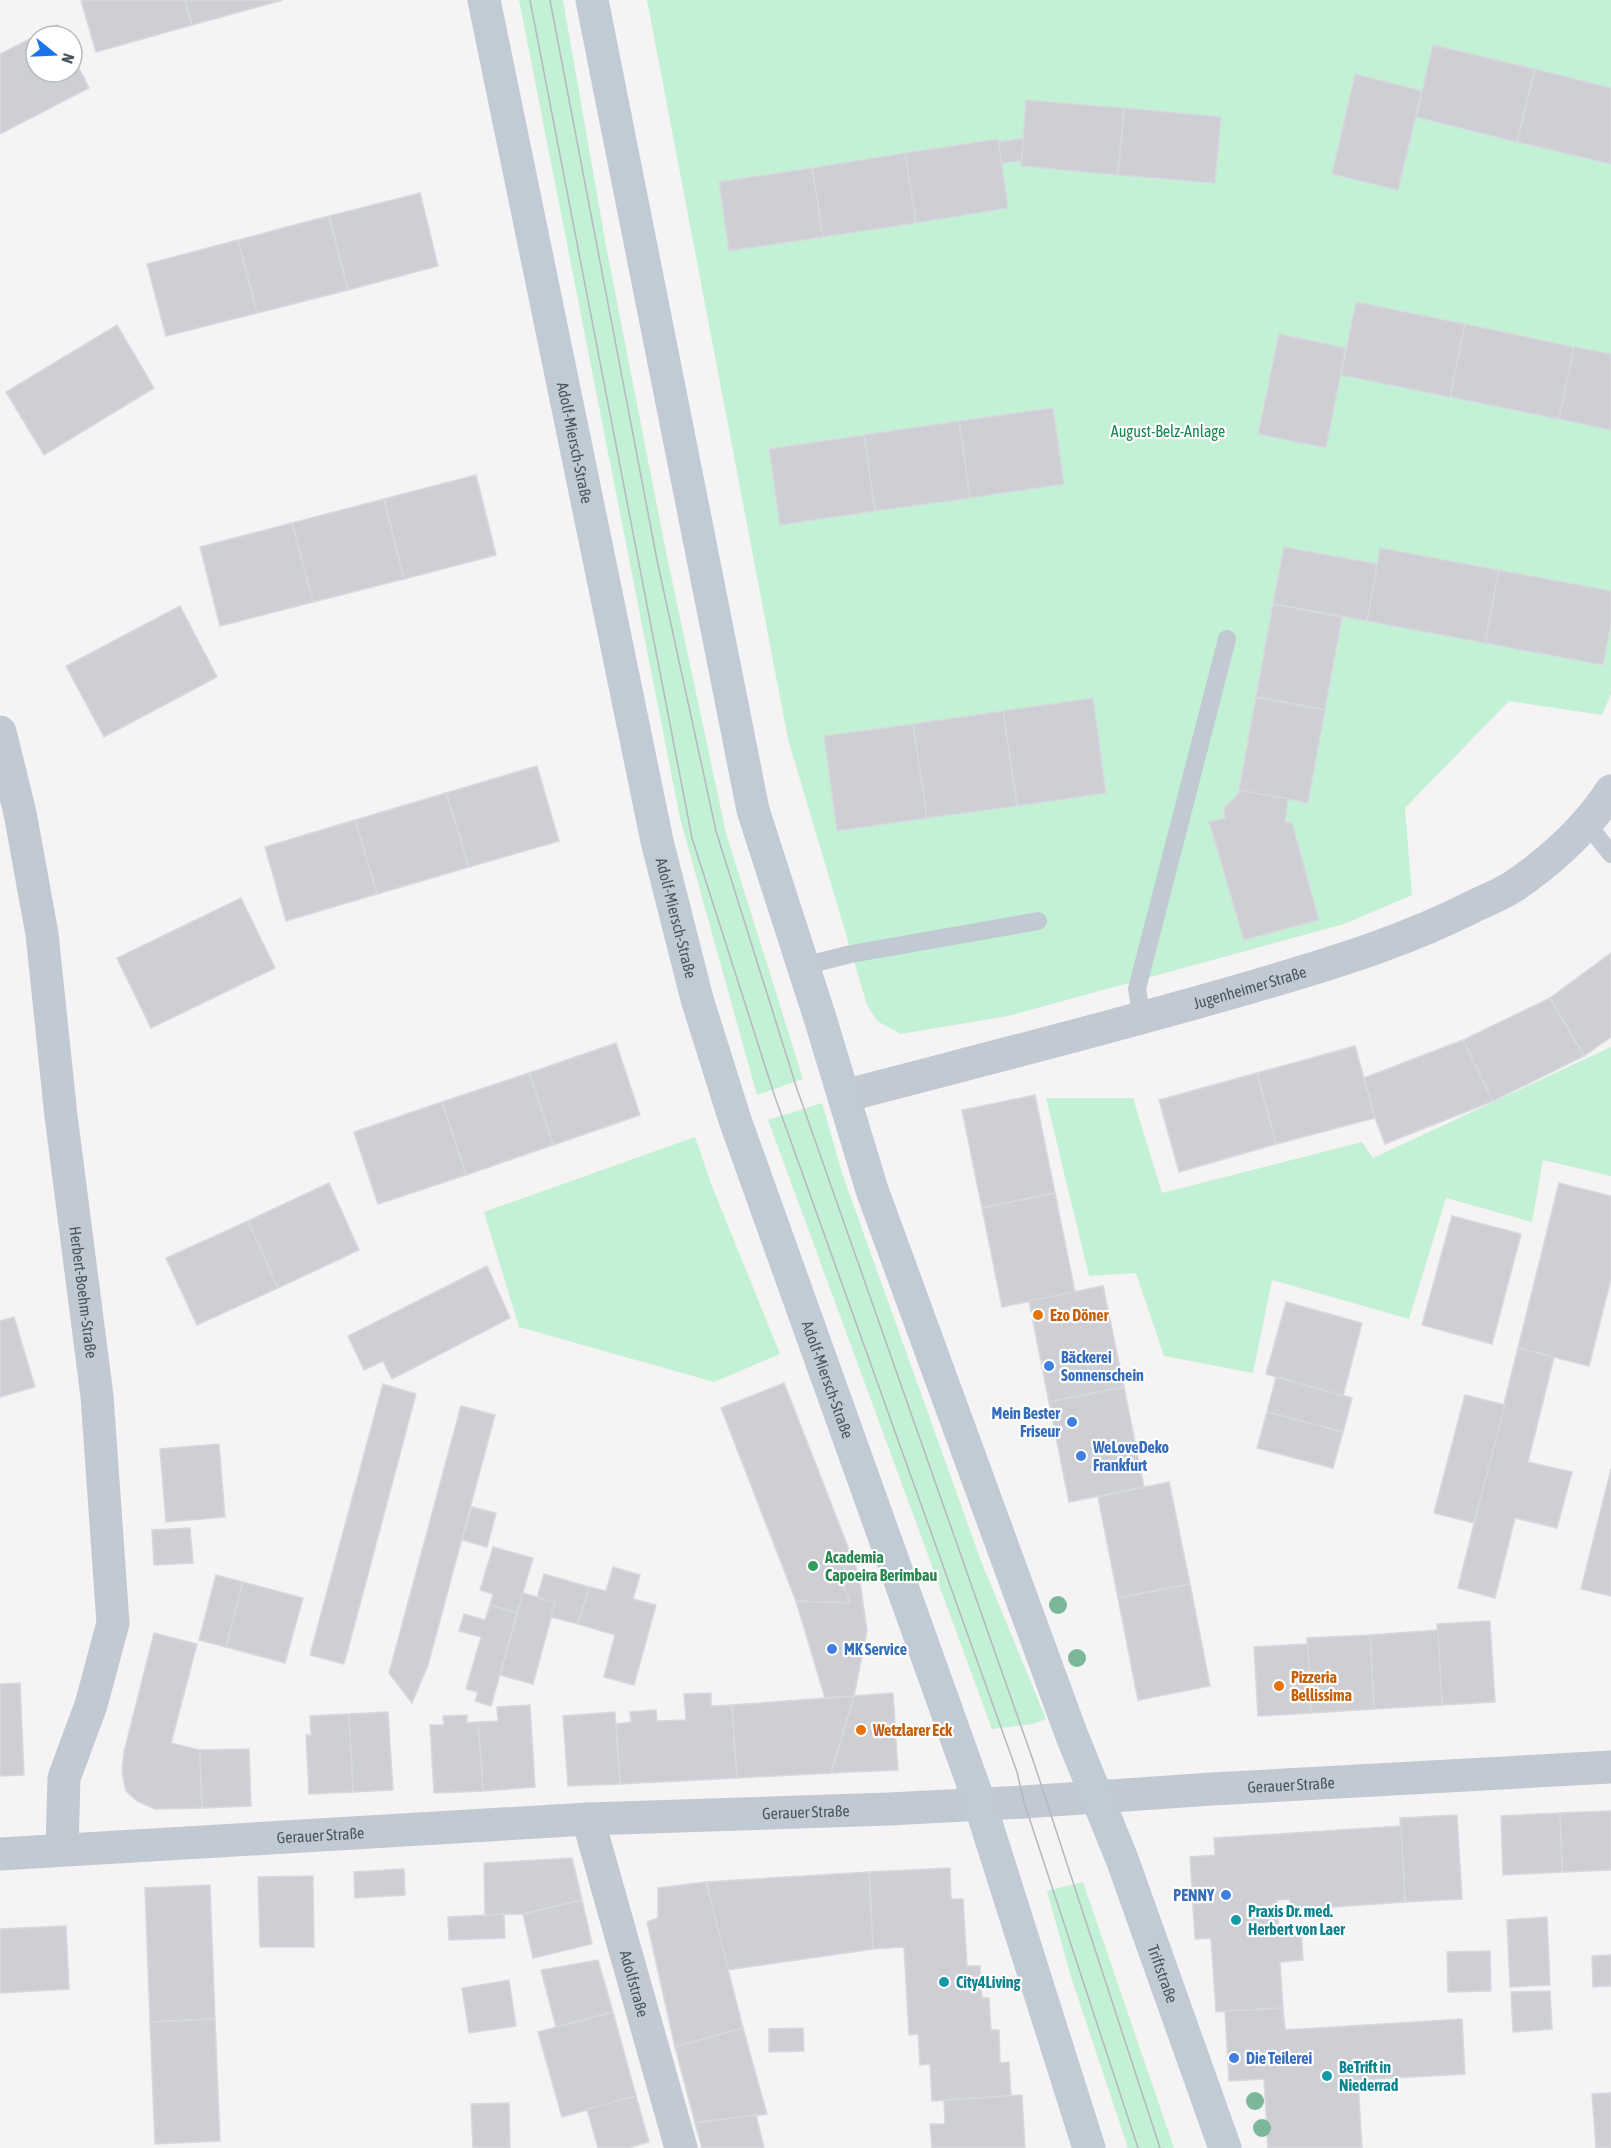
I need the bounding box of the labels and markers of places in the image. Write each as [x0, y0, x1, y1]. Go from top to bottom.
place label: Ezo Döner [1050, 1306, 1109, 1324]
marker: Ezo Döner [1031, 1308, 1045, 1322]
place label: Bäckerei Sonnenschein [1061, 1348, 1144, 1384]
marker: Bäckerei Sonnenschein [1042, 1359, 1056, 1373]
place label: Mein Bester Friseur [991, 1404, 1060, 1440]
marker: Mein Bester Friseur [1065, 1415, 1079, 1429]
place label: WeLoveDeko Frankfurt [1092, 1438, 1170, 1474]
marker: WeLoveDeko Frankfurt [1074, 1449, 1088, 1463]
place label: Academia Capoeira Berimbau [824, 1548, 938, 1584]
marker: Academia Capoeira Berimbau [806, 1559, 820, 1573]
place label: MK Service [844, 1640, 907, 1658]
marker: MK Service [825, 1642, 839, 1656]
place label: Pizzeria Bellissima [1291, 1668, 1352, 1704]
marker: Pizzeria Bellissima [1272, 1679, 1286, 1693]
place label: Wetzlarer Eck [872, 1721, 953, 1739]
marker: Wetzlarer Eck [854, 1723, 868, 1737]
place label: PENNY [1173, 1886, 1215, 1904]
marker: PENNY [1219, 1888, 1233, 1902]
place label: Praxis Dr. med. Herbert von Laer [1248, 1902, 1345, 1938]
marker: Praxis Dr. med. Herbert von Laer [1229, 1913, 1243, 1927]
place label: City4Living [956, 1973, 1021, 1991]
marker: City4Living [937, 1975, 951, 1989]
place label: Die Teilerei [1246, 2049, 1312, 2067]
marker: Die Teilerei [1227, 2051, 1241, 2065]
place label: BeTrift in Niederrad [1339, 2058, 1399, 2094]
marker: BeTrift in Niederrad [1320, 2069, 1334, 2083]

